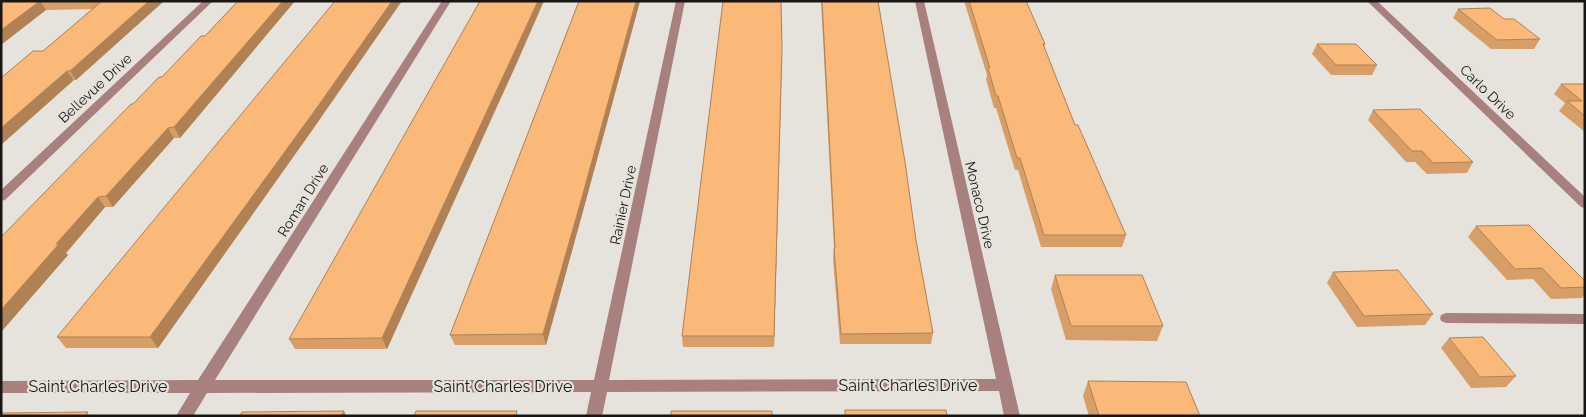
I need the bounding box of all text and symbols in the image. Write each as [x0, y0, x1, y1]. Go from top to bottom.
street label: Bellevue Drive [55, 50, 135, 126]
street label: Carlo Drive [1457, 61, 1519, 123]
street label: Monaco Drive [962, 160, 998, 250]
street label: Roman Drive [274, 161, 332, 239]
street label: Rainier Drive [607, 164, 639, 246]
street label: Saint Charles Drive [839, 376, 977, 395]
street label: Saint Charles Drive [29, 377, 167, 396]
street label: Saint Charles Drive [434, 377, 572, 396]

